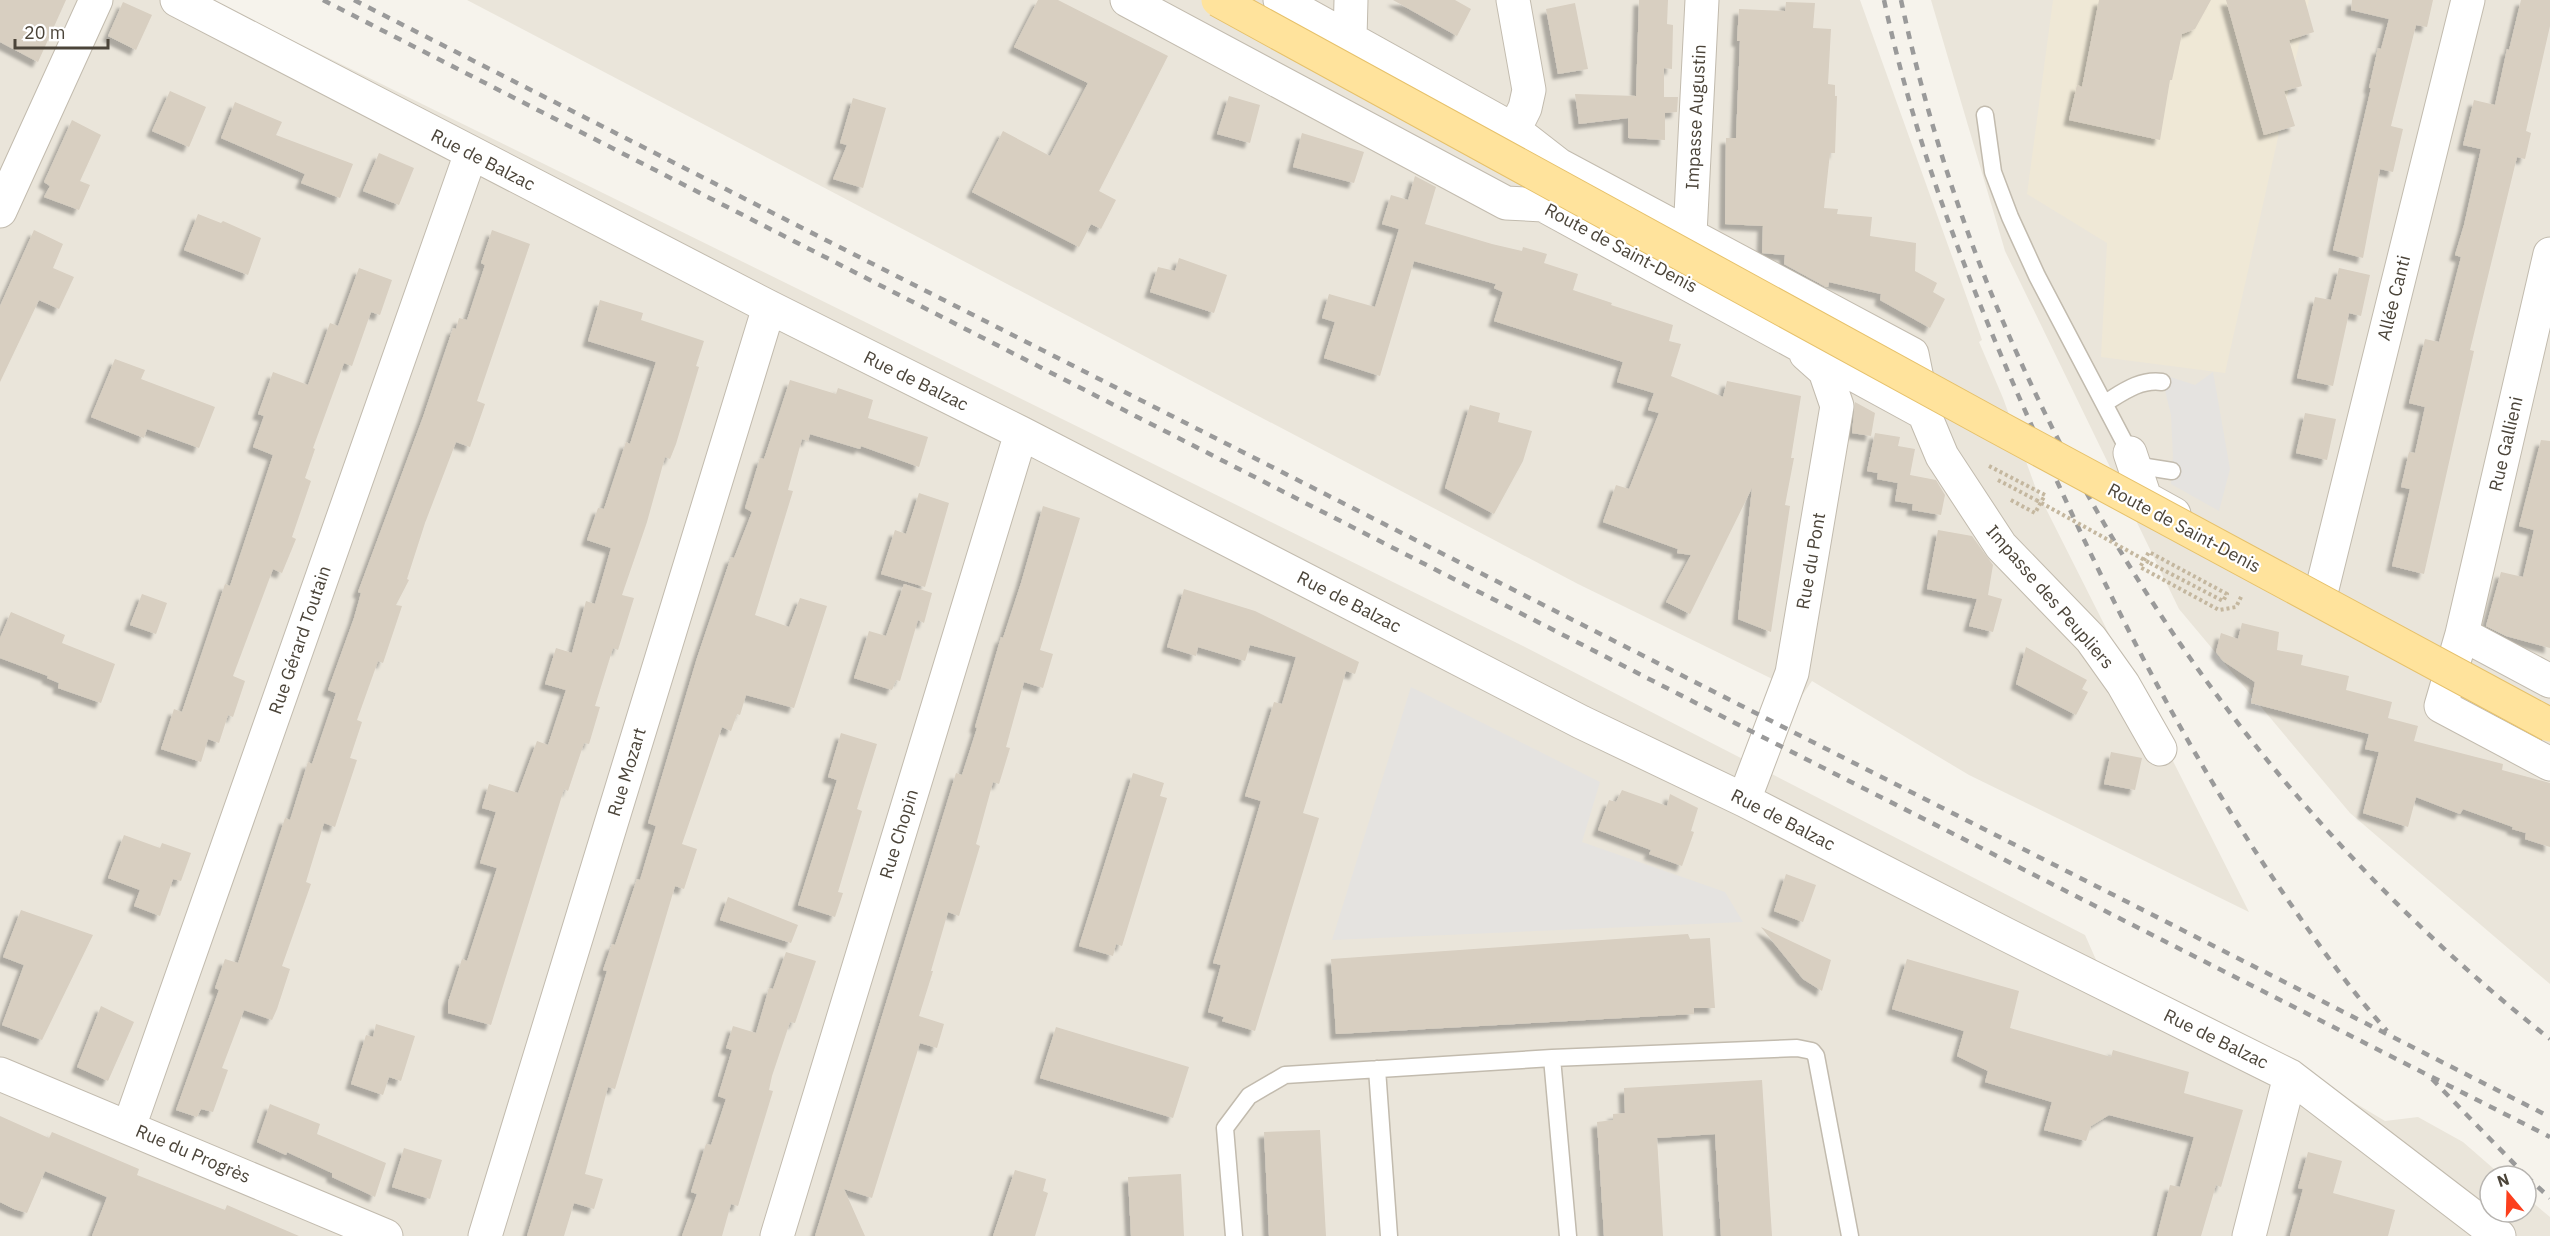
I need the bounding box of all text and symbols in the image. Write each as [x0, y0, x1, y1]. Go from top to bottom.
scale bar [15, 12, 108, 50]
text: 20 m [24, 21, 66, 44]
street label: Impasse Augustin [1680, 44, 1711, 190]
street label: Rue de Balzac [427, 123, 539, 196]
street label: Route de Saint-Denis [1541, 198, 1702, 298]
street label: Allée Canti [2372, 253, 2415, 343]
street label: Rue de Balzac [860, 345, 972, 416]
street label: Rue Gallieni [2483, 394, 2528, 494]
street label: Route de Saint-Denis [2104, 478, 2265, 578]
street label: Rue du Pont [1791, 511, 1830, 611]
street label: Impasse des Peupliers [1981, 520, 2119, 674]
street label: Rue Gérard Toutain [263, 562, 336, 717]
street label: Rue de Balzac [1293, 565, 1405, 638]
street label: Rue Mozart [602, 725, 651, 819]
street label: Rue de Balzac [1727, 783, 1839, 856]
street label: Rue Chopin [874, 786, 923, 881]
street label: Rue de Balzac [2160, 1003, 2272, 1074]
street label: Rue du Progrès [132, 1119, 254, 1188]
north arrow [2478, 1164, 2538, 1224]
text: N [2494, 1168, 2512, 1191]

